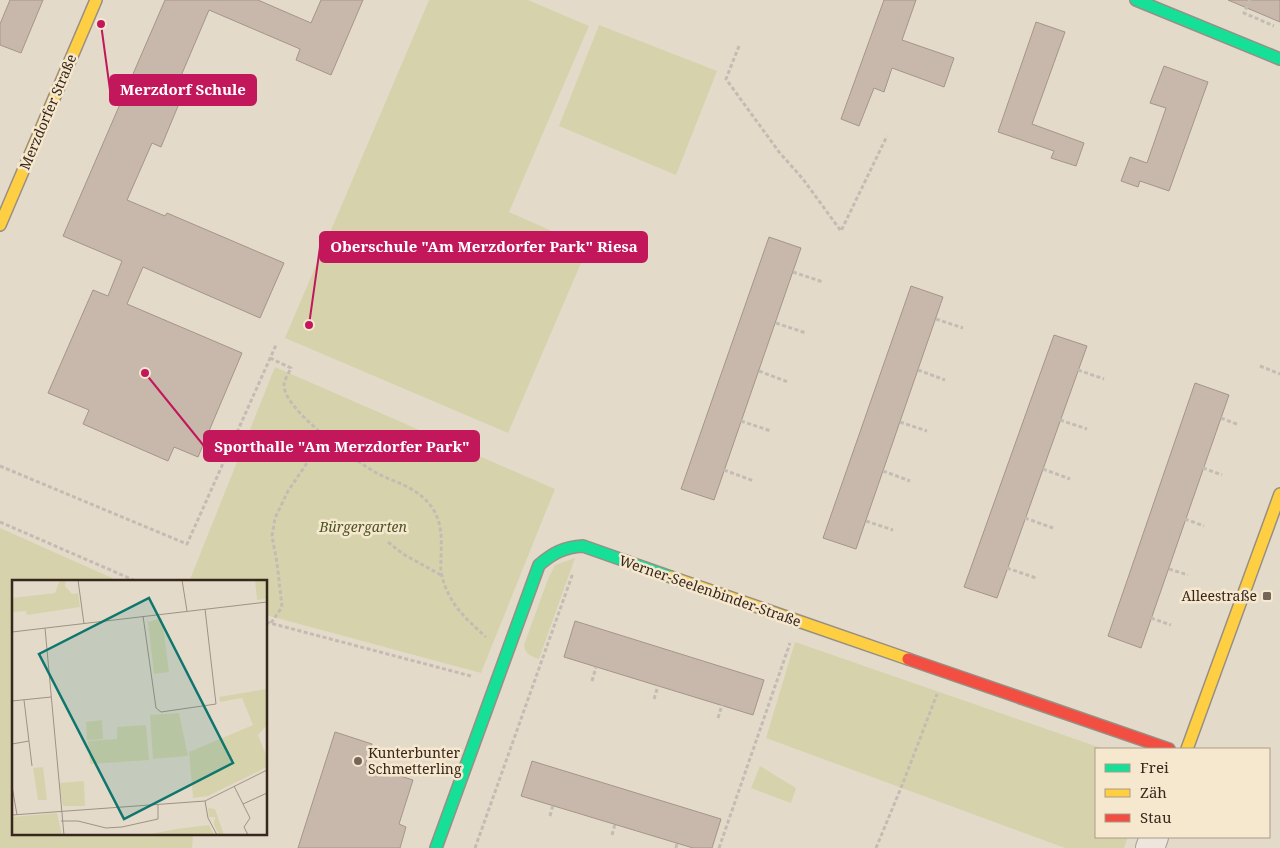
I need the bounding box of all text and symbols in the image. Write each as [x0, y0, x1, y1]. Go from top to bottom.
street label: Merzdorfer Straße [15, 51, 80, 173]
callout: Merzdorf Schule [110, 75, 256, 105]
text: Merzdorf Schule [120, 79, 246, 99]
callout: Oberschule "Am Merzdorfer Park" Riesa [320, 232, 647, 262]
text: Oberschule "Am Merzdorfer Park" Riesa [330, 236, 638, 256]
callout: Sporthalle "Am Merzdorfer Park" [204, 431, 479, 461]
text: Sporthalle "Am Merzdorfer Park" [214, 436, 470, 456]
park label: Bürgergarten [318, 517, 407, 536]
street label: Werner-Seelenbinder-Straße [617, 550, 804, 631]
inset map [12, 580, 268, 836]
place label: Alleestraße [1181, 586, 1257, 605]
marker: Alleestraße [1261, 590, 1273, 602]
place label: Kunterbunter Schmetterling [368, 743, 462, 778]
legend [1095, 748, 1270, 838]
marker: Kunterbunter Schmetterling [352, 755, 364, 767]
text: Frei [1140, 757, 1169, 777]
text: Zäh [1140, 782, 1167, 802]
text: Stau [1140, 807, 1172, 827]

